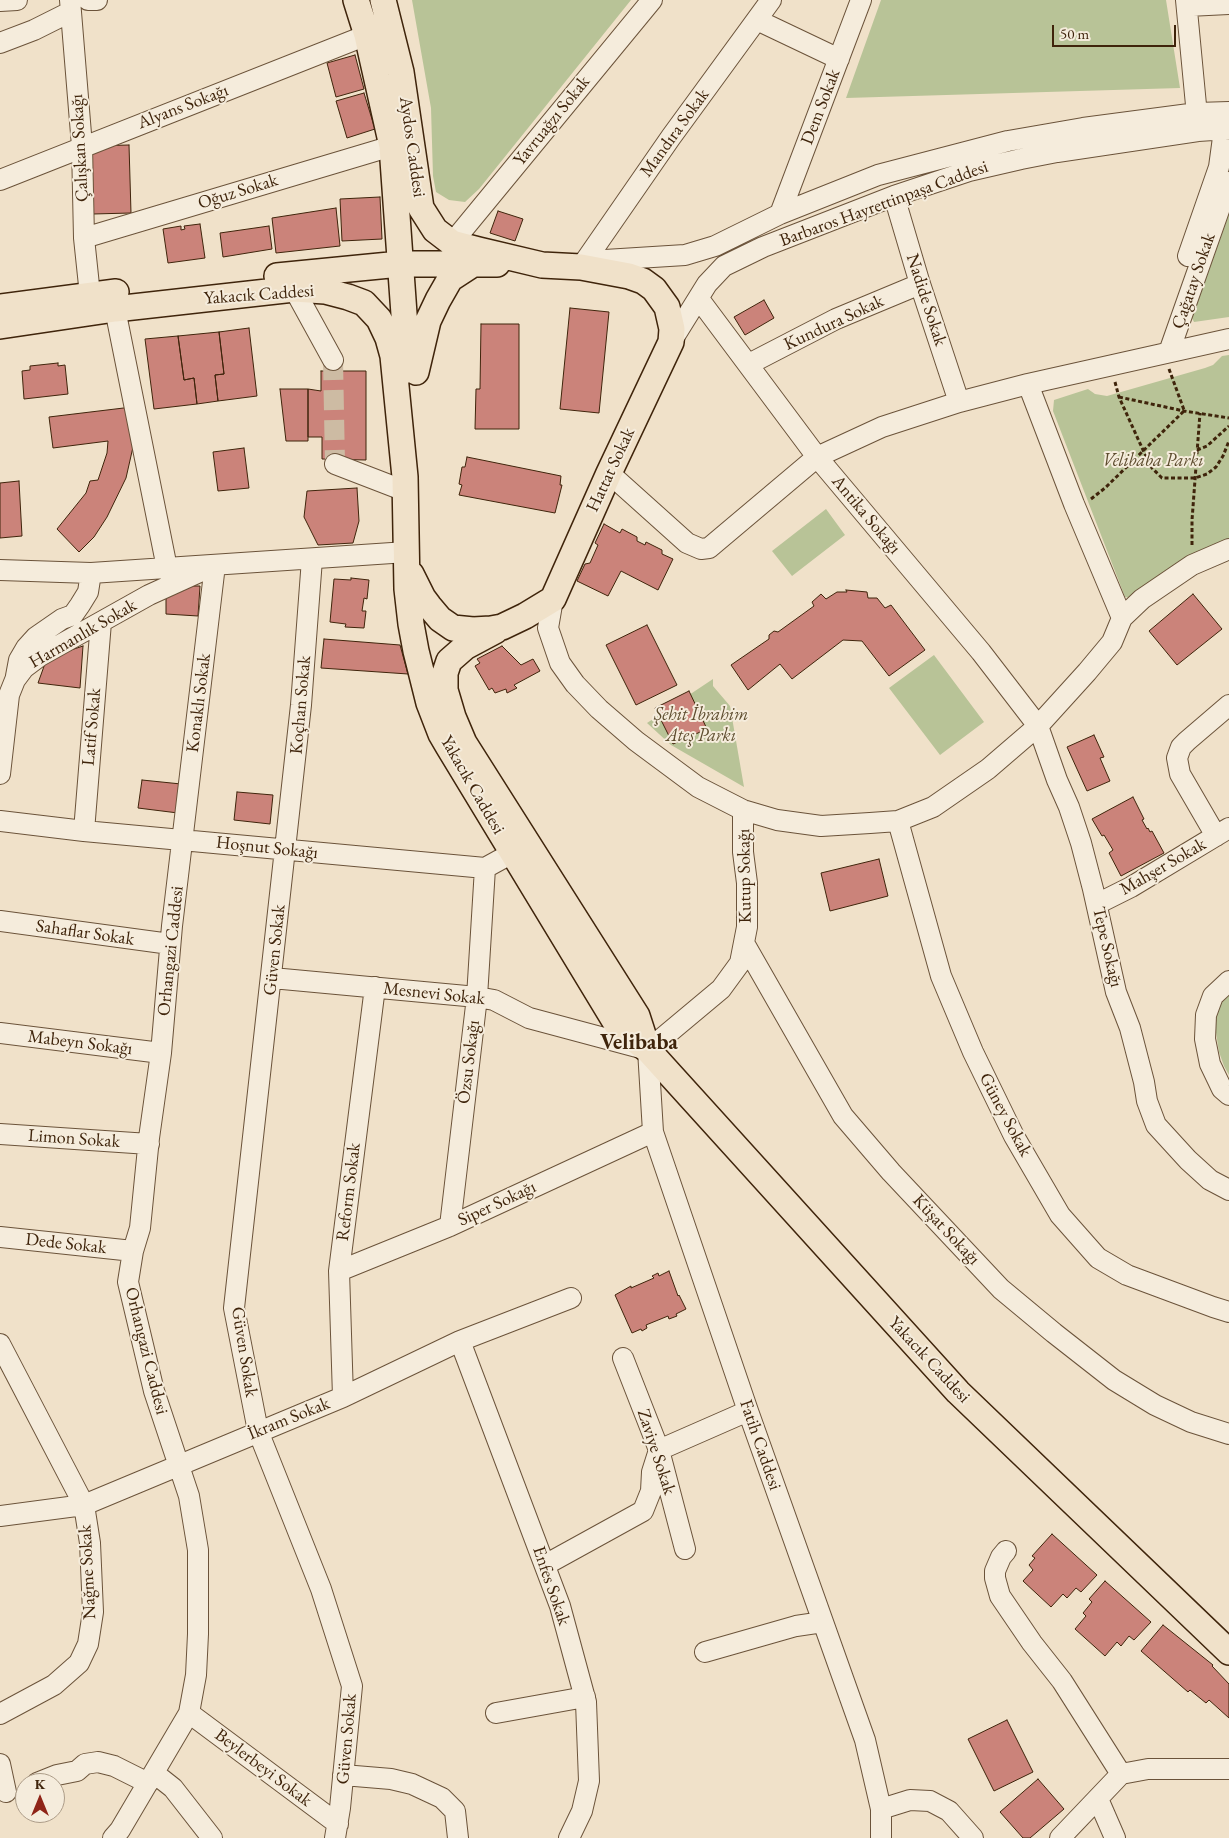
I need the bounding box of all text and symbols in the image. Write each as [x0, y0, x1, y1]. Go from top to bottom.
scale bar [1054, 15, 1178, 47]
text: 50 m [1060, 24, 1089, 43]
street label: Dem Sokak [797, 66, 845, 148]
street label: Yavruağzı Sokak [509, 72, 595, 170]
street label: Alyans Sokağı [135, 80, 231, 134]
street label: Mandıra Sokak [636, 85, 714, 181]
street label: Çalışkan Sokağı [66, 93, 94, 203]
street label: Aydos Caddesi [394, 95, 430, 199]
street label: Barbaros Hayrettinpaşa Caddesi [777, 156, 991, 252]
street label: Oğuz Sokak [195, 170, 281, 214]
street label: Çağatay Sokak [1167, 230, 1221, 332]
street label: Nadide Sokak [901, 251, 951, 349]
street label: Yakacık Caddesi [203, 280, 315, 310]
street label: Kundura Sokak [781, 290, 887, 356]
street label: Hattat Sokak [582, 424, 640, 516]
park label: Velibaba Parkı [1102, 450, 1204, 472]
street label: Antika Sokağı [827, 471, 905, 559]
street label: Harmanlık Sokak [26, 595, 140, 673]
street label: Konaklı Sokak [182, 652, 216, 754]
street label: Koçhan Sokak [286, 655, 316, 755]
street label: Latif Sokak [78, 687, 106, 767]
park label: Şehit İbrahim Ateş Parkı [654, 704, 748, 746]
street label: Yakacık Caddesi [435, 732, 509, 838]
street label: Kutup Sokağı [733, 828, 757, 924]
street label: Hoşnut Sokağı [215, 832, 319, 864]
street label: Mahşer Sokak [1116, 834, 1210, 900]
street label: Orhangazi Caddesi [153, 885, 189, 1017]
street label: Güven Sokak [259, 904, 291, 996]
street label: Tepe Sokağı [1087, 905, 1127, 989]
street label: Sahaflar Sokak [34, 915, 136, 951]
street label: Mesnevi Sokak [382, 978, 486, 1010]
street label: Özsu Sokağı [453, 1019, 485, 1105]
street label: Mabeyn Sokağı [26, 1026, 134, 1060]
district label: Velibaba [600, 1030, 678, 1056]
street label: Güney Sokak [974, 1069, 1036, 1161]
street label: Limon Sokak [27, 1125, 121, 1153]
street label: Reform Sokak [332, 1142, 366, 1242]
street label: Siper Sokağı [455, 1177, 539, 1231]
street label: Küşat Sokağı [908, 1190, 984, 1270]
street label: Dede Sokak [24, 1229, 108, 1259]
street label: Orhangazi Caddesi [120, 1285, 172, 1417]
street label: Güven Sokak [226, 1305, 262, 1399]
street label: Yakacık Caddesi [883, 1312, 975, 1408]
street label: İkram Sokak [245, 1393, 333, 1445]
street label: Fatih Caddesi [734, 1397, 786, 1493]
street label: Zaviye Sokak [632, 1406, 680, 1498]
street label: Nağme Sokak [75, 1524, 101, 1620]
street label: Enfes Sokak [527, 1544, 575, 1628]
street label: Güven Sokak [332, 1693, 362, 1785]
street label: Beylerbeyi Sokak [210, 1724, 316, 1812]
north arrow [15, 1773, 65, 1823]
text: K [35, 1775, 45, 1793]

